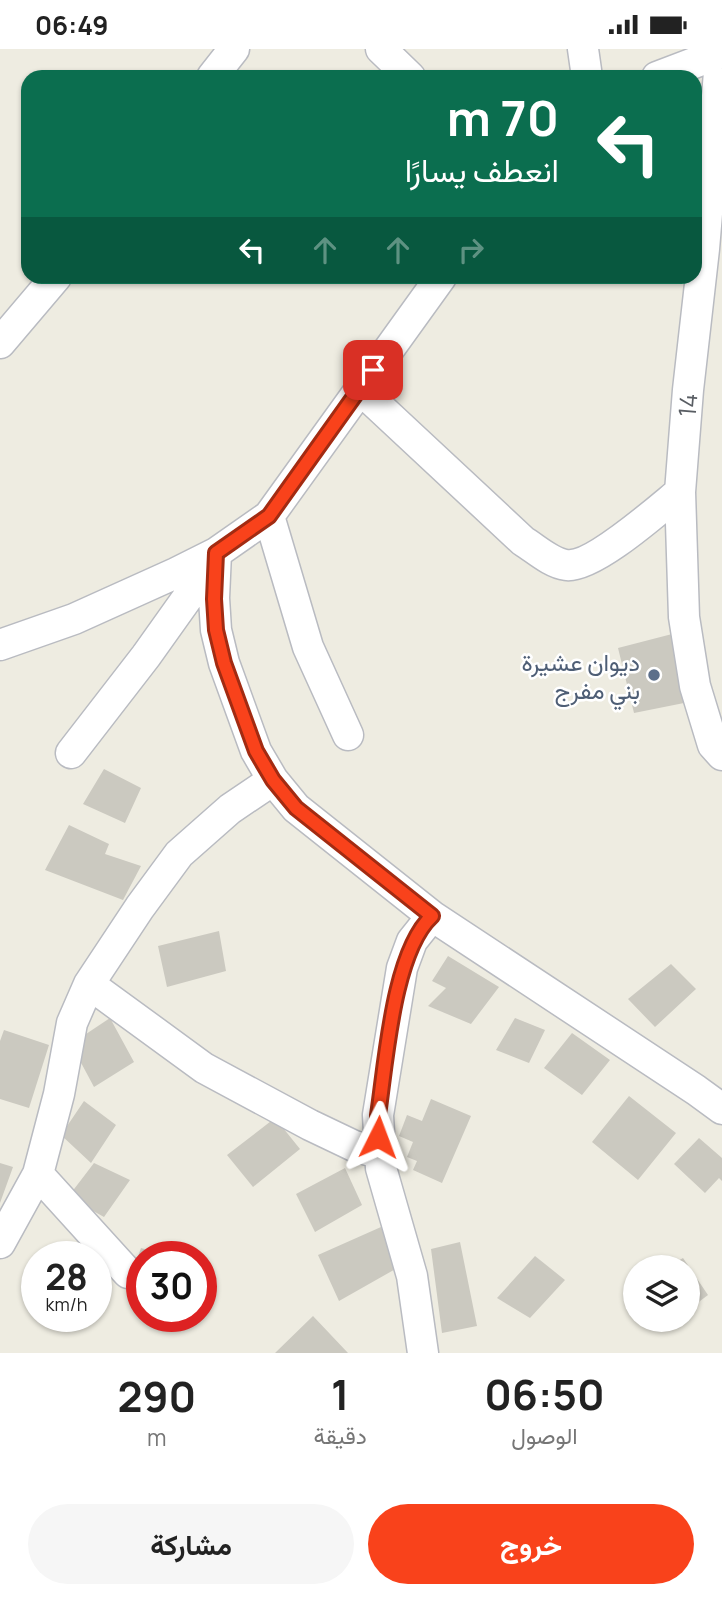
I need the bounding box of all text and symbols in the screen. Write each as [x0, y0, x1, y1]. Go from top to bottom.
text: 06:49 [35, 7, 109, 43]
text: 70 m [447, 84, 559, 151]
icon: left [583, 98, 674, 189]
text: انعطف يسارًا [405, 148, 559, 192]
icon: left [233, 231, 271, 269]
icon: ahead [306, 231, 344, 269]
icon: ahead [379, 231, 417, 269]
icon: right [452, 231, 490, 269]
pin [343, 340, 403, 400]
icon: arrive [354, 351, 392, 389]
street label: 14 [670, 392, 704, 418]
place label: ديوان عشيرة بني مفرج [522, 645, 640, 710]
marker: ديوان عشيرة بني مفرج [646, 667, 662, 683]
position arrow [341, 1100, 415, 1174]
speed limit sign: 30 [126, 1241, 217, 1332]
text: 28 [45, 1253, 88, 1301]
map controls [623, 1255, 700, 1332]
button: layers [623, 1255, 700, 1332]
text: km/h [46, 1292, 87, 1316]
text: 1 [331, 1365, 349, 1423]
text: 06:50 [484, 1365, 605, 1423]
text: 290 [117, 1367, 196, 1425]
text: دقيقة [314, 1419, 367, 1451]
text: الوصول [511, 1419, 578, 1451]
text: m [147, 1421, 167, 1453]
button: مشاركة [28, 1504, 354, 1584]
button: خروج [368, 1504, 694, 1584]

